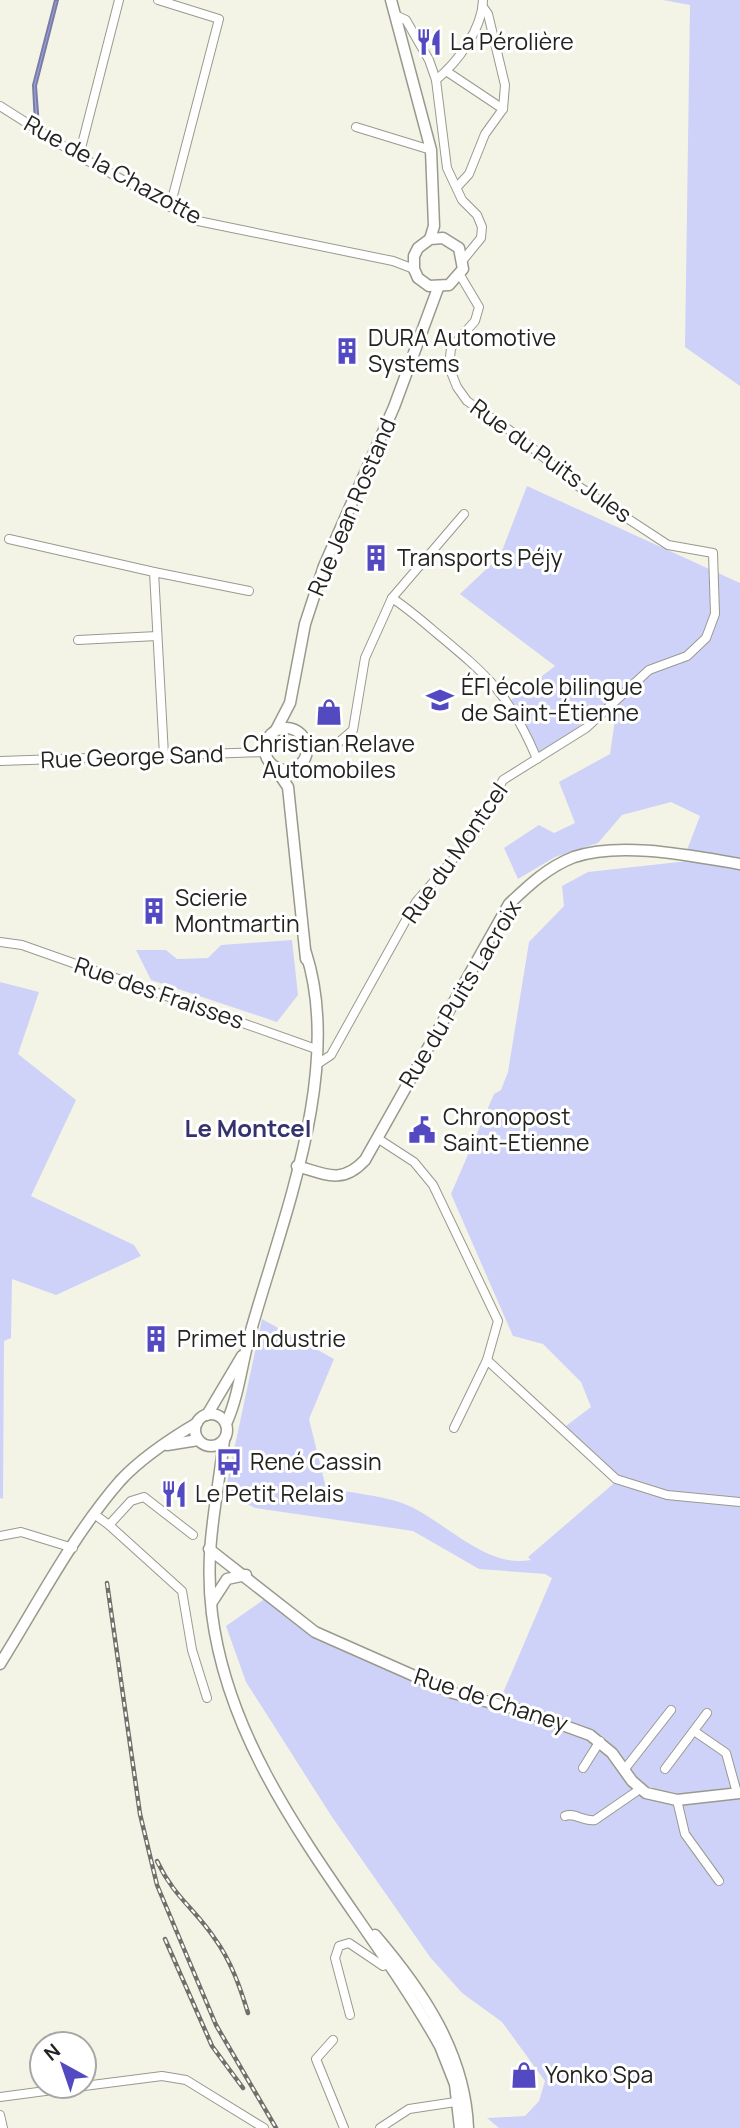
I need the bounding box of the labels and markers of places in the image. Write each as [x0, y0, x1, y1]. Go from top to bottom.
place label: La Pérolière [450, 25, 574, 57]
restaurant icon: La Pérolière [414, 27, 444, 57]
place label: DURA Automotive Systems [368, 321, 556, 379]
building icon: DURA Automotive Systems [332, 336, 362, 366]
place label: Transports Péjy [397, 541, 563, 573]
building icon: Transports Péjy [361, 543, 391, 573]
place label: ÉFI école bilingue de Saint-Étienne [461, 670, 643, 728]
school or university icon: ÉFI école bilingue de Saint-Étienne [425, 685, 455, 715]
shop icon: Christian Relave Automobiles [314, 697, 344, 727]
place label: Christian Relave Automobiles [243, 727, 415, 785]
place label: Scierie Montmartin [175, 881, 300, 939]
building icon: Scierie Montmartin [139, 896, 169, 926]
place label: Chronopost Saint-Etienne [443, 1100, 589, 1158]
public building icon: Chronopost Saint-Etienne [407, 1115, 437, 1145]
place label: Primet Industrie [177, 1322, 346, 1354]
building icon: Primet Industrie [141, 1324, 171, 1354]
place label: René Cassin [250, 1445, 382, 1477]
bus stop icon: René Cassin [214, 1447, 244, 1477]
place label: Le Petit Relais [195, 1477, 344, 1509]
restaurant icon: Le Petit Relais [159, 1479, 189, 1509]
place label: Yonko Spa [545, 2058, 653, 2090]
shop icon: Yonko Spa [509, 2060, 539, 2090]

